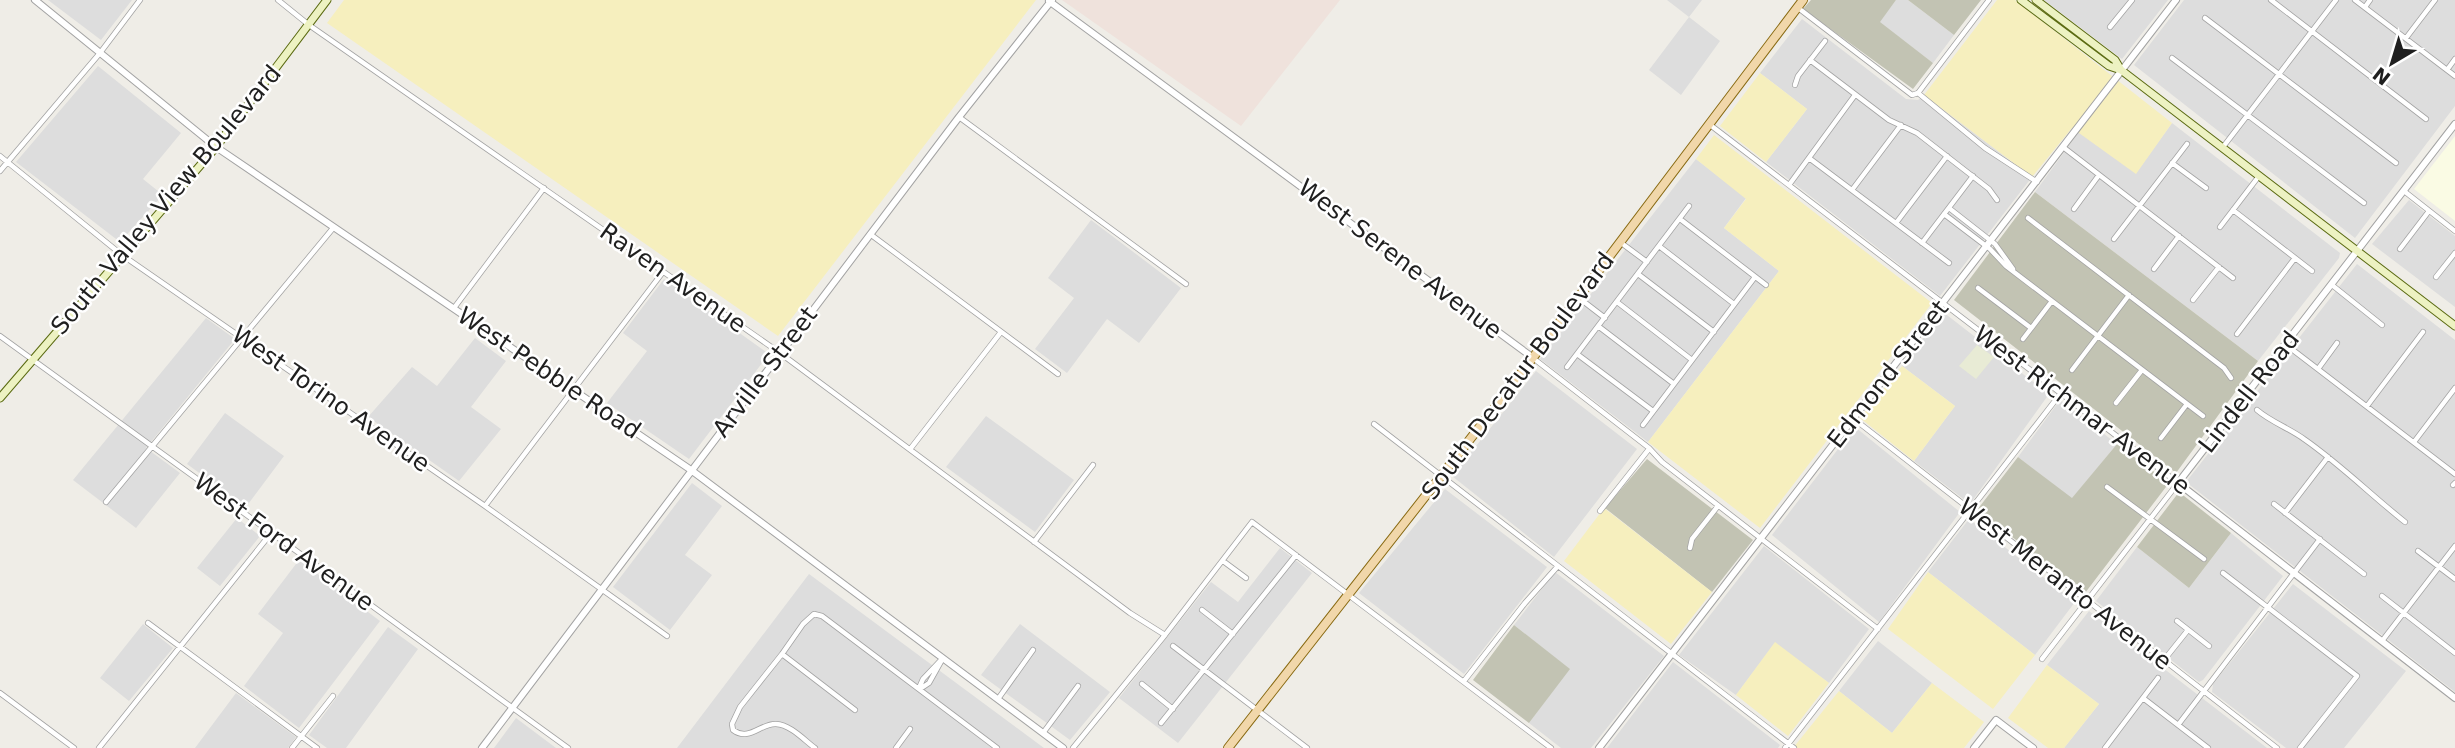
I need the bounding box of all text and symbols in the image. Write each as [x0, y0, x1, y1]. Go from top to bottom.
north arrow [2357, 28, 2427, 98]
street label: South Valley View Boulevard [45, 60, 287, 340]
text: N [2368, 63, 2395, 90]
street label: West Serene Avenue [1293, 173, 1507, 345]
street label: Raven Avenue [595, 217, 751, 339]
street label: South Decatur Boulevard [1416, 247, 1620, 505]
street label: Edmond Street [1822, 295, 1954, 453]
street label: West Pebble Road [452, 301, 646, 445]
street label: Arville Street [707, 301, 823, 443]
street label: West Torino Avenue [227, 320, 435, 478]
street label: West Richmar Avenue [1968, 320, 2196, 500]
street label: Lindell Road [2193, 326, 2305, 458]
street label: West Ford Avenue [188, 467, 380, 617]
street label: West Meranto Avenue [1953, 492, 2177, 676]

